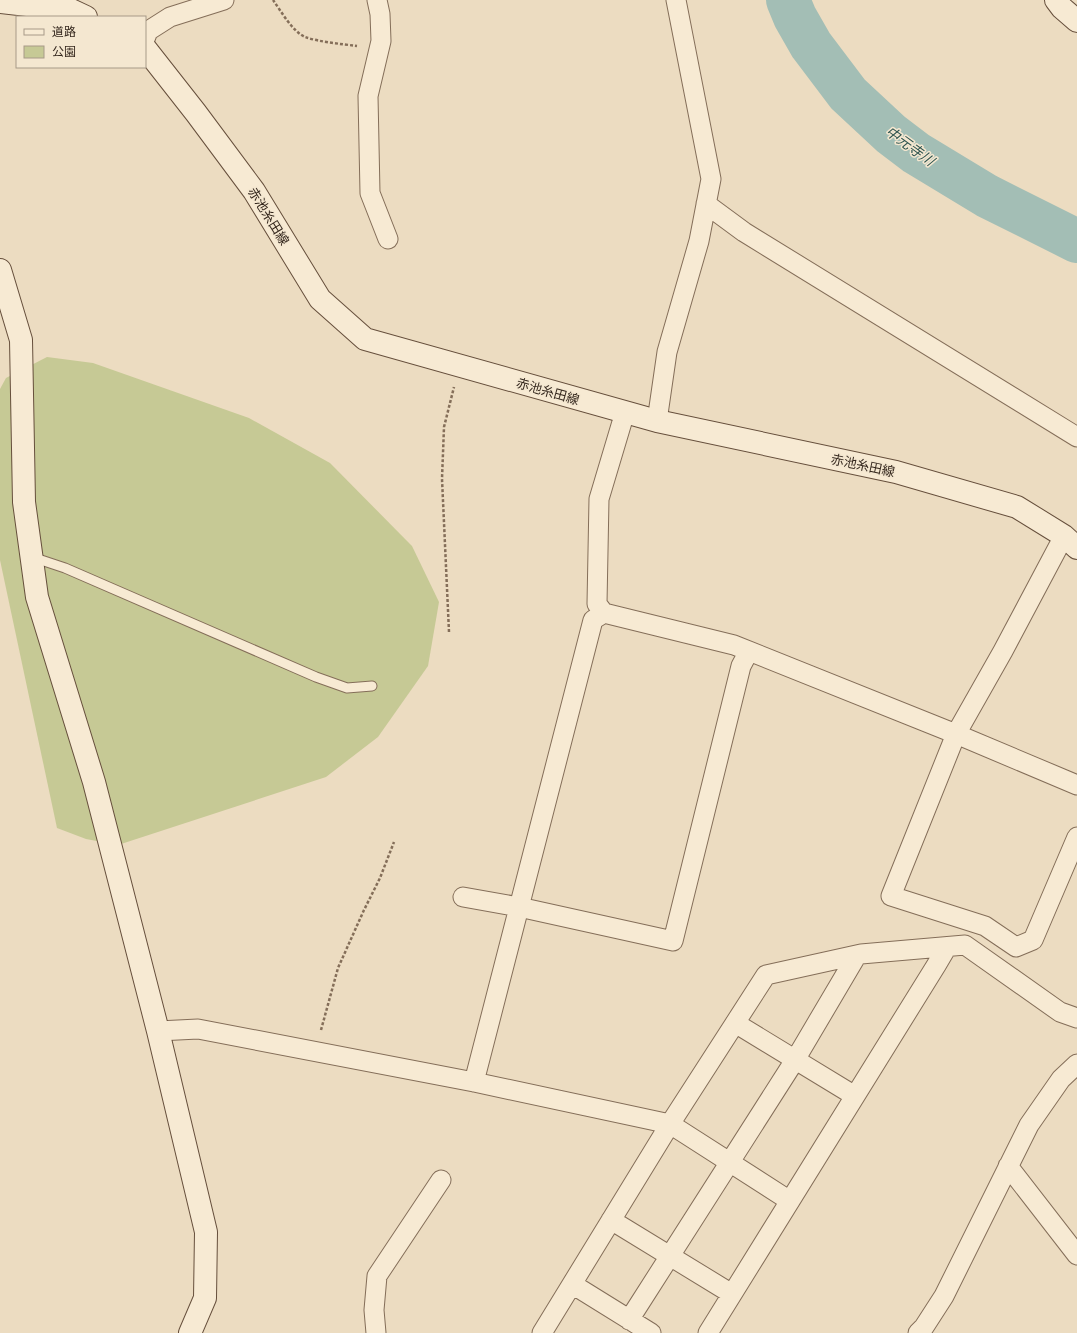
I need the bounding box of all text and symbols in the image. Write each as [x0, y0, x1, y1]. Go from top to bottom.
legend [16, 16, 146, 68]
text: 道路 [52, 22, 76, 39]
text: 公園 [52, 42, 76, 59]
water label: 中元寺川 [882, 121, 941, 171]
street label: 赤池糸田線 [244, 183, 295, 248]
street label: 赤池糸田線 [514, 372, 582, 409]
street label: 赤池糸田線 [829, 448, 897, 481]

